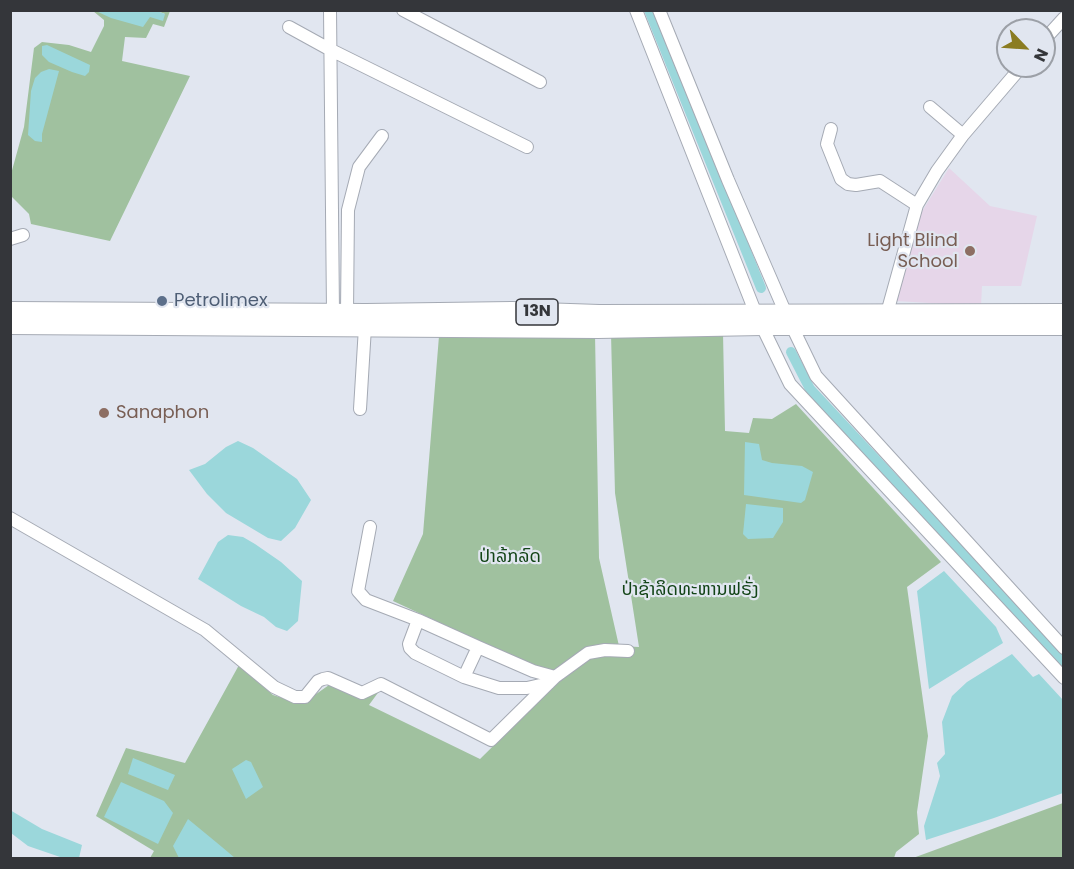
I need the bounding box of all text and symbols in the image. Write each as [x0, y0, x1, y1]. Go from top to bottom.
north arrow [996, 18, 1056, 78]
text: N [1028, 45, 1054, 65]
place label: Light Blind School [867, 230, 958, 272]
marker: Light Blind School [963, 244, 977, 258]
place label: Petrolimex [174, 290, 268, 312]
marker: Petrolimex [155, 294, 169, 308]
road number: 13N [516, 299, 558, 325]
place label: Sanaphon [116, 402, 209, 424]
marker: Sanaphon [97, 406, 111, 420]
park label: ປ່າລ້ກລົດ [479, 546, 541, 568]
park label: ປ່າຊ້າລິດທະຫານຟຣັ່ງ [621, 579, 759, 601]

